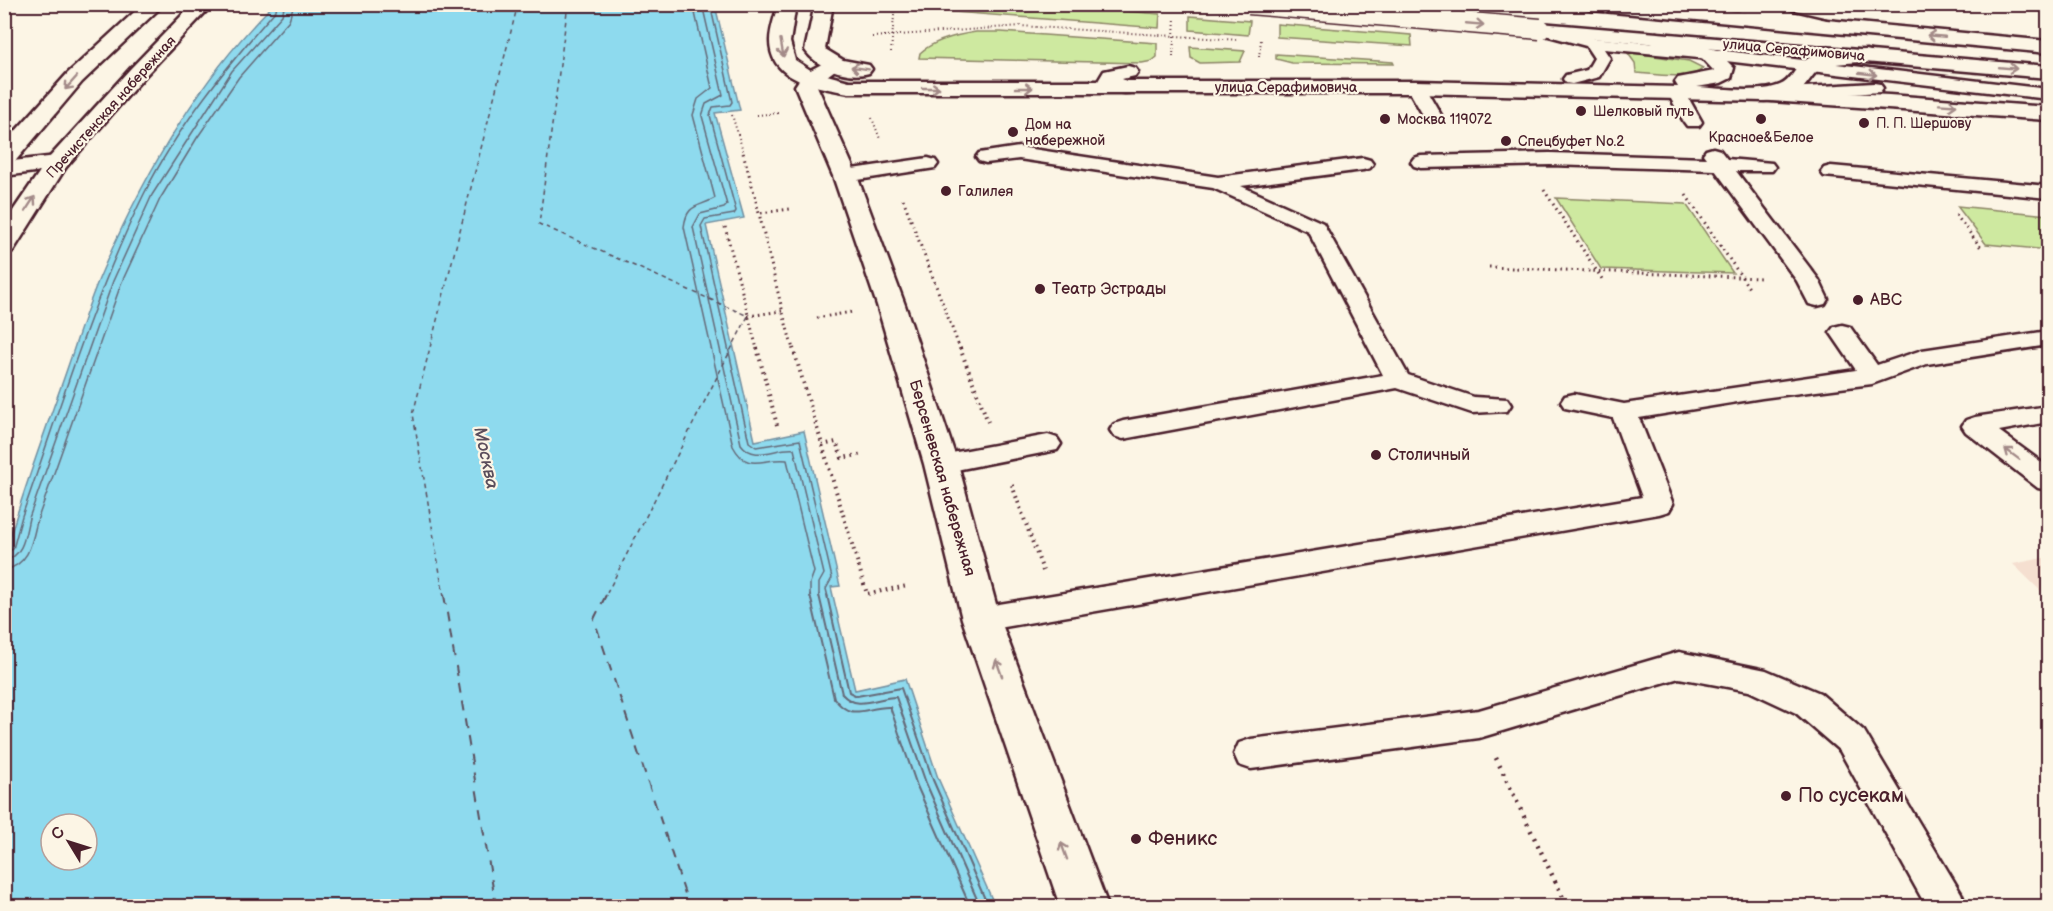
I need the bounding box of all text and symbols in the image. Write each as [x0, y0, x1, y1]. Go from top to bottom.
one-way arrow [1465, 18, 1485, 29]
one-way arrow [1927, 30, 1947, 41]
street label: Пречистенская набережная [43, 32, 179, 182]
street label: улица Серафимовича [1722, 35, 1867, 65]
one-way arrow [777, 38, 788, 57]
one-way arrow [850, 63, 870, 74]
one-way arrow [1997, 63, 2017, 74]
one-way arrow [1857, 68, 1877, 79]
one-way arrow [64, 75, 79, 90]
street label: улица Серафимовича [1215, 79, 1358, 96]
one-way arrow [920, 82, 940, 94]
one-way arrow [1013, 82, 1033, 94]
one-way arrow [1937, 100, 1957, 111]
place label: Шелковый путь [1593, 103, 1694, 120]
marker: Шелковый путь [1574, 104, 1588, 118]
place label: Москва 119072 [1397, 111, 1493, 128]
marker: Москва 119072 [1378, 112, 1392, 126]
marker: Красное&Белое [1754, 112, 1768, 126]
place label: П. П. Шершову [1876, 115, 1972, 132]
place label: Дом на набережной [1025, 116, 1105, 149]
marker: П. П. Шершову [1857, 116, 1871, 130]
marker: Дом на набережной [1006, 125, 1020, 139]
place label: Красное&Белое [1709, 129, 1814, 146]
place label: Спецбуфет No.2 [1518, 133, 1625, 150]
marker: Спецбуфет No.2 [1499, 134, 1513, 148]
place label: Галилея [958, 183, 1014, 200]
marker: Галилея [939, 184, 953, 198]
one-way arrow [24, 196, 36, 213]
place label: Театр Эстрады [1052, 280, 1166, 299]
marker: Театр Эстрады [1033, 282, 1047, 296]
place label: ABC [1870, 291, 1902, 310]
marker: ABC [1851, 293, 1865, 307]
street label: Берсеневская набережная [905, 378, 979, 579]
water label: Москва [469, 425, 503, 491]
place label: Столичный [1388, 446, 1470, 465]
one-way arrow [2004, 447, 2020, 460]
marker: Столичный [1369, 448, 1383, 462]
one-way arrow [992, 659, 1003, 678]
place label: По сусекам [1798, 784, 1904, 808]
marker: По сусекам [1779, 789, 1793, 803]
north arrow [39, 812, 99, 872]
text: С [47, 823, 69, 844]
place label: Феникс [1148, 827, 1217, 851]
marker: Феникс [1129, 832, 1143, 846]
one-way arrow [1058, 843, 1069, 861]

